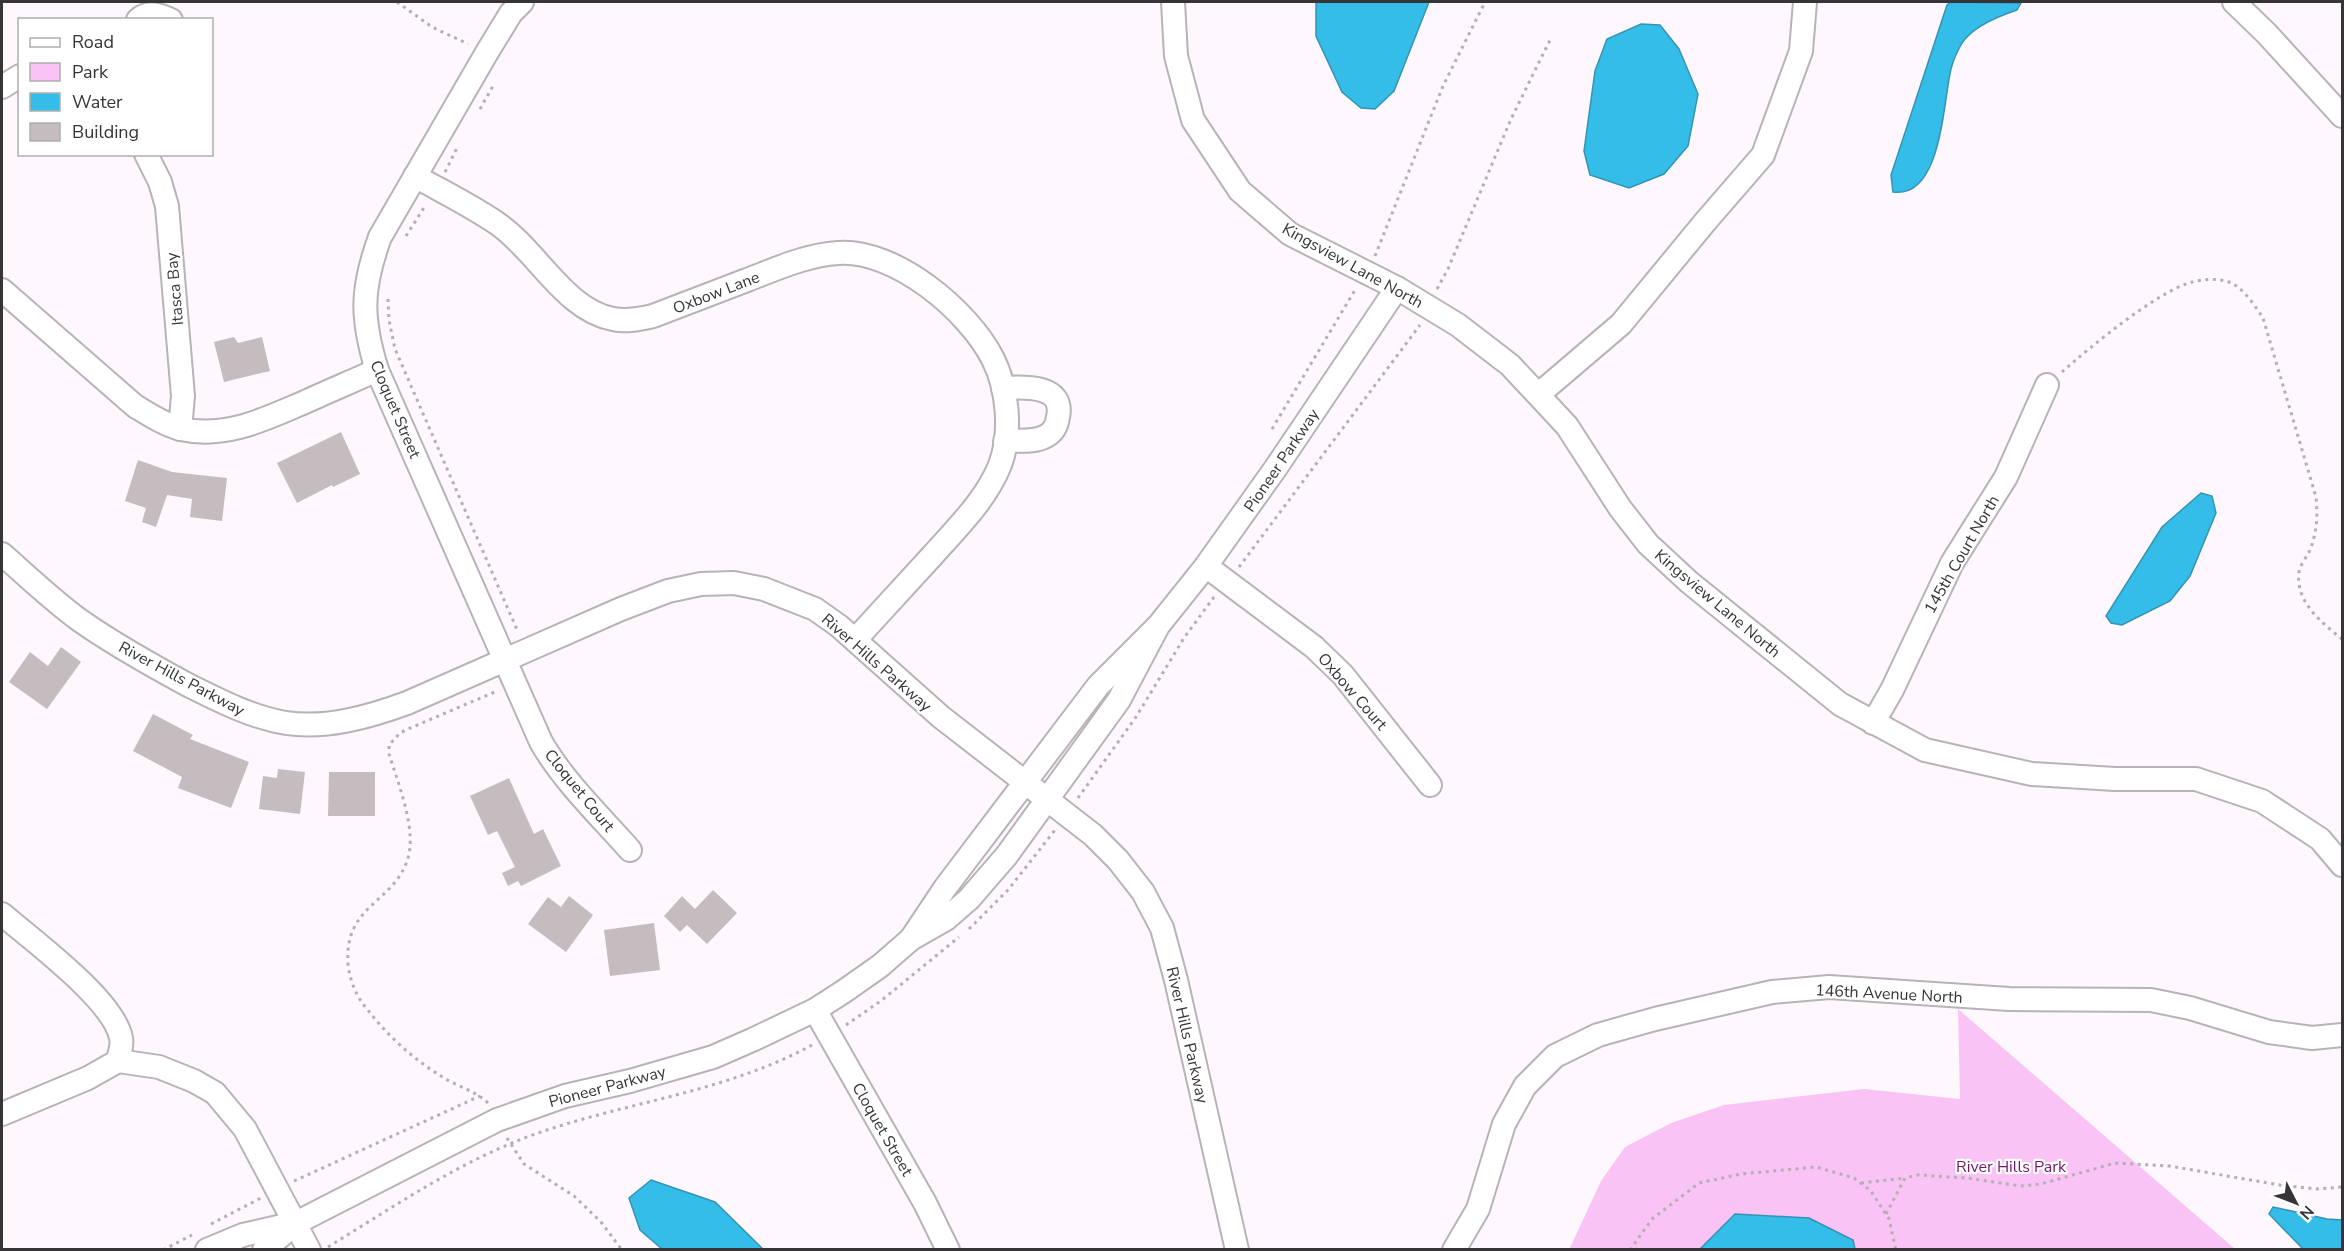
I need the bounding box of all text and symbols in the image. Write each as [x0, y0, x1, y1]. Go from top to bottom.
legend [18, 18, 213, 156]
text: Road [72, 30, 114, 54]
text: Park [72, 60, 109, 84]
text: Water [72, 90, 123, 114]
text: Building [72, 120, 139, 144]
street label: Kingsview Lane North [1278, 218, 1427, 314]
street label: Itasca Bay [161, 251, 189, 326]
street label: Oxbow Lane [670, 266, 763, 320]
street label: Cloquet Street [365, 357, 426, 462]
street label: Pioneer Parkway [1239, 404, 1325, 517]
street label: 145th Court North [1919, 491, 2005, 618]
street label: Kingsview Lane North [1650, 545, 1785, 663]
street label: River Hills Parkway [816, 609, 937, 717]
street label: River Hills Parkway [115, 636, 249, 722]
street label: Oxbow Court [1312, 648, 1392, 735]
street label: Cloquet Court [539, 745, 620, 837]
street label: River Hills Parkway [1161, 965, 1214, 1106]
street label: 146th Avenue North [1815, 979, 1963, 1009]
street label: Pioneer Parkway [546, 1061, 669, 1113]
street label: Cloquet Street [846, 1079, 918, 1181]
park label: River Hills Park [1956, 1156, 2067, 1178]
north arrow [2266, 1173, 2326, 1233]
text: N [2294, 1201, 2319, 1224]

